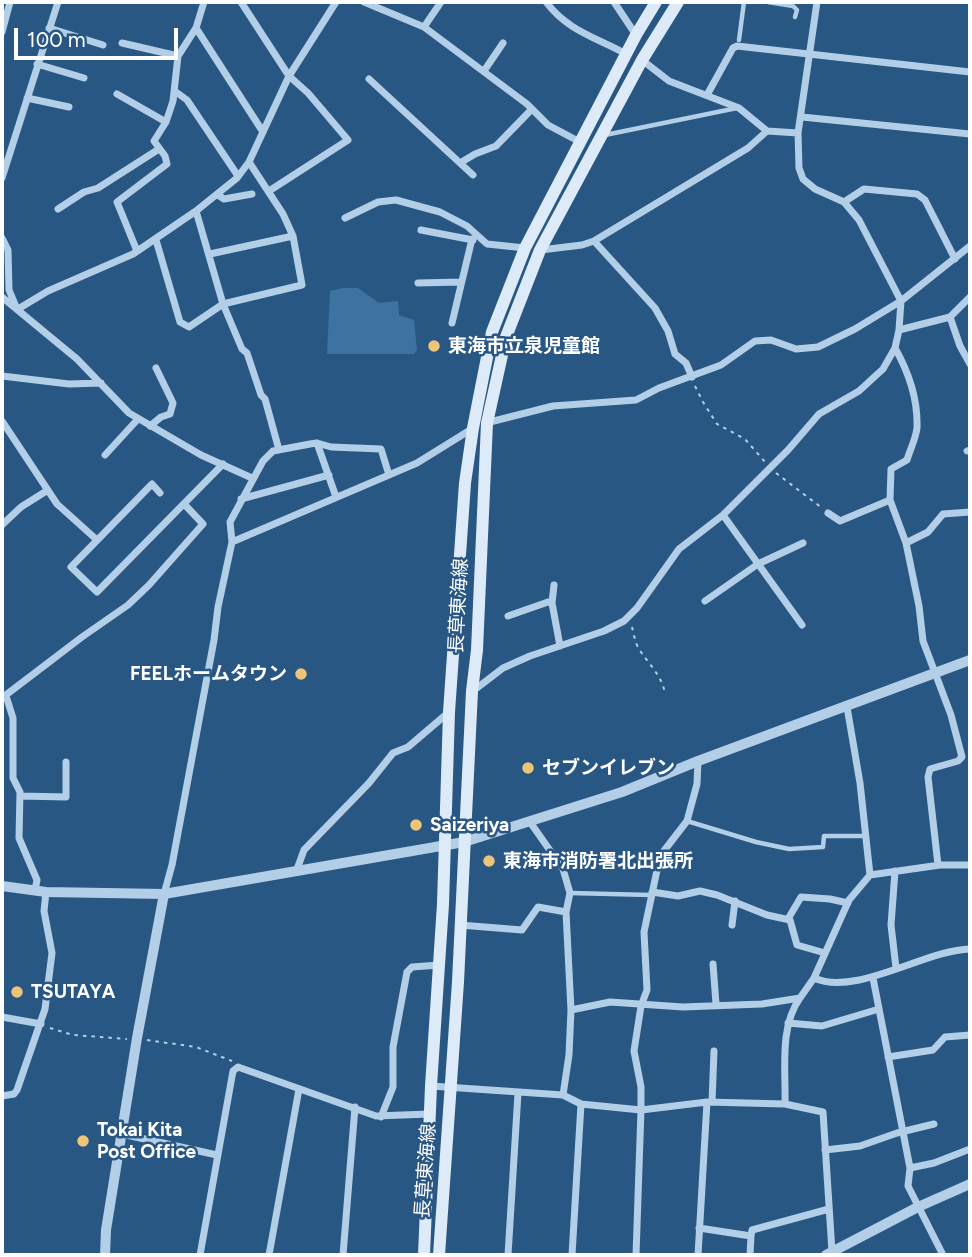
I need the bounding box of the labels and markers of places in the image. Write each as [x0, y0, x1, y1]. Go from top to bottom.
place label: 東海市立泉児童館 [448, 335, 600, 357]
marker: 東海市立泉児童館 [426, 338, 442, 354]
place label: FEELホームタウン [130, 663, 287, 685]
marker: FEELホームタウン [293, 666, 309, 682]
place label: セブンイレブン [542, 757, 675, 779]
marker: セブンイレブン [520, 760, 536, 776]
place label: Saizeriya [430, 814, 509, 836]
marker: Saizeriya [408, 817, 424, 833]
place label: 東海市消防署北出張所 [503, 850, 693, 872]
marker: 東海市消防署北出張所 [481, 853, 497, 869]
place label: TSUTAYA [31, 981, 115, 1003]
marker: TSUTAYA [9, 984, 25, 1000]
place label: Tokai Kita Post Office [97, 1119, 196, 1163]
marker: Tokai Kita Post Office [75, 1133, 91, 1149]

